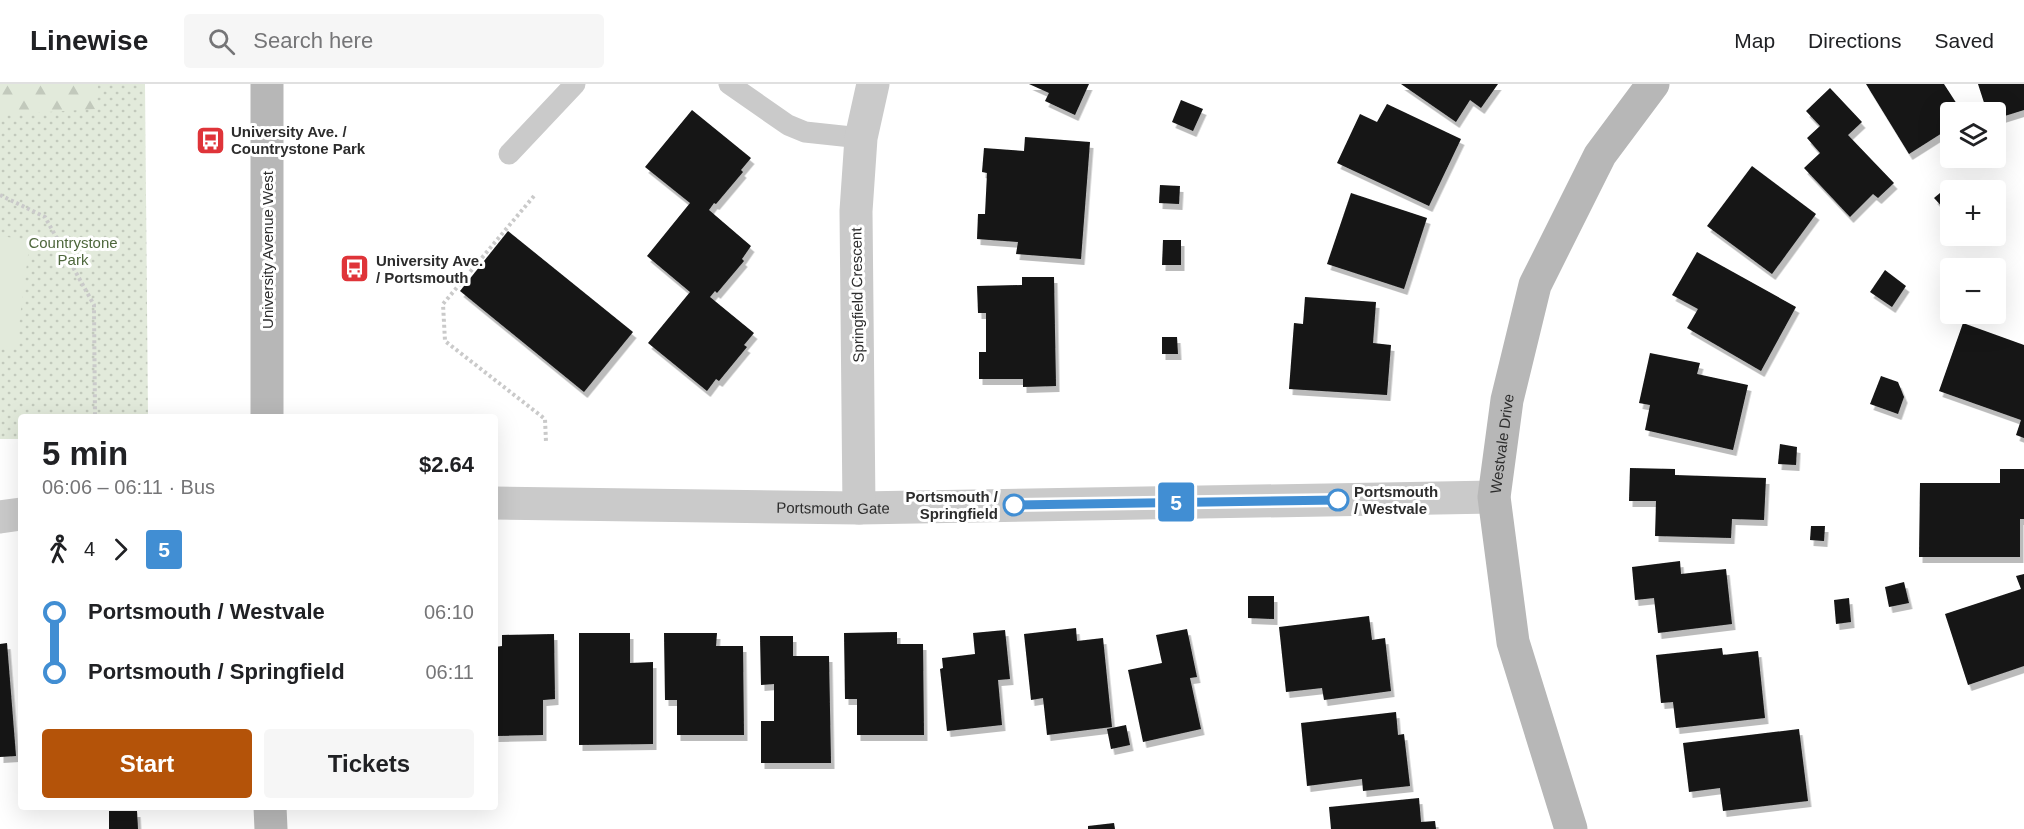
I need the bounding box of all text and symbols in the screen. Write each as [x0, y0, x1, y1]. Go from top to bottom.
search box [184, 14, 604, 68]
text: Linewise [30, 25, 148, 56]
icon: search [205, 25, 238, 58]
text: Search here [253, 28, 373, 53]
text: Map [1734, 29, 1775, 52]
text: Directions [1808, 29, 1901, 52]
text: Saved [1934, 29, 1994, 52]
map controls [1940, 102, 2006, 324]
button: layers [1940, 102, 2006, 168]
place label: University Ave. / Countrystone Park [231, 123, 366, 157]
bus stop icon: University Ave. / Countrystone Park [194, 124, 226, 156]
street label: University Avenue West [259, 170, 276, 329]
button: + [1940, 180, 2006, 246]
street label: Springfield Crescent [847, 227, 867, 363]
park label: Countrystone Park [28, 234, 118, 268]
place label: University Ave. / Portsmouth [376, 252, 483, 286]
bus stop icon: University Ave. / Portsmouth [339, 253, 371, 285]
button: − [1940, 258, 2006, 324]
street label: Westvale Drive [1486, 392, 1517, 495]
text: 5 min [42, 435, 128, 472]
text: $2.64 [419, 452, 474, 477]
text: 06:06 – 06:11 · Bus [42, 476, 215, 498]
line badge: 5 [1156, 482, 1196, 522]
place label: Portsmouth / Westvale [1354, 483, 1438, 517]
place label: Portsmouth / Springfield [906, 488, 999, 522]
marker: Portsmouth / Westvale [1327, 489, 1349, 511]
text: 5 [1170, 491, 1182, 514]
marker: Portsmouth / Springfield [1003, 494, 1025, 516]
street label: Portsmouth Gate [776, 498, 890, 517]
icon: walk [42, 533, 75, 566]
icon: forward [104, 533, 137, 566]
text: 4 [84, 538, 95, 560]
text: 5 [158, 538, 170, 561]
text: Portsmouth / Westvale [88, 599, 325, 624]
text: 06:10 [424, 601, 474, 623]
text: Portsmouth / Springfield [88, 659, 345, 684]
text: 06:11 [425, 661, 474, 683]
button: Start [42, 729, 252, 798]
button: Tickets [264, 729, 474, 798]

